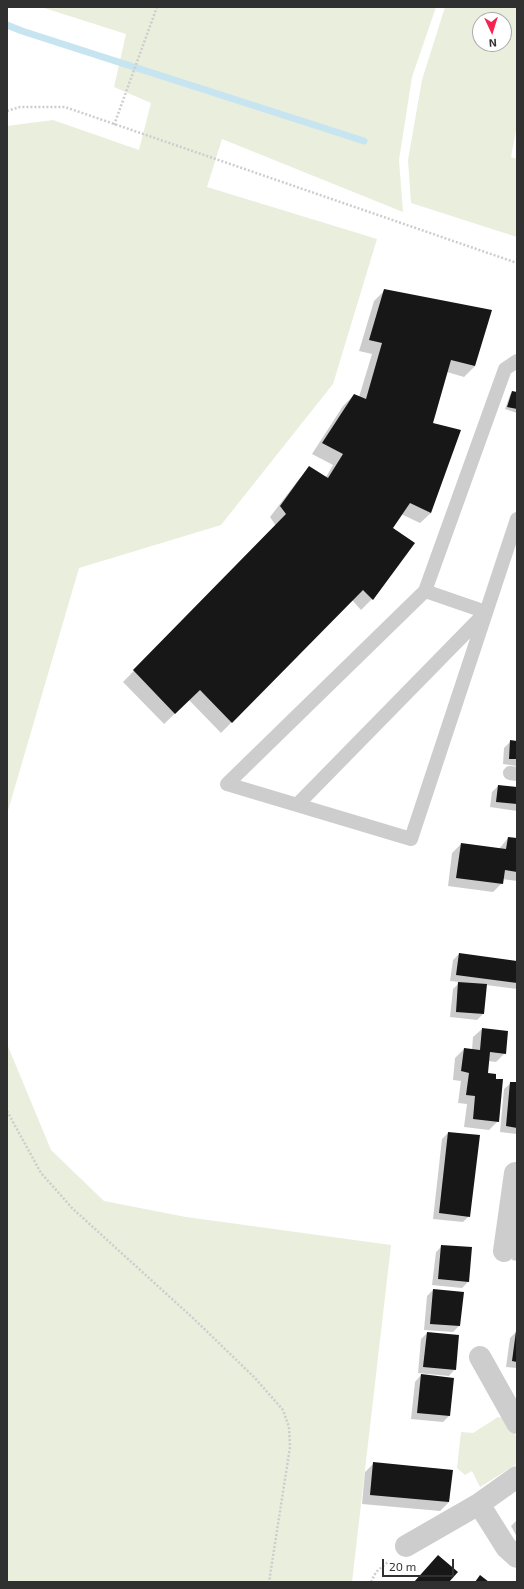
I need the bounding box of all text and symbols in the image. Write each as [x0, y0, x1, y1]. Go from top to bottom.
north arrow [472, 12, 512, 52]
text: N [488, 37, 497, 50]
scale bar [384, 1551, 456, 1577]
text: 20 m [389, 1559, 416, 1573]

